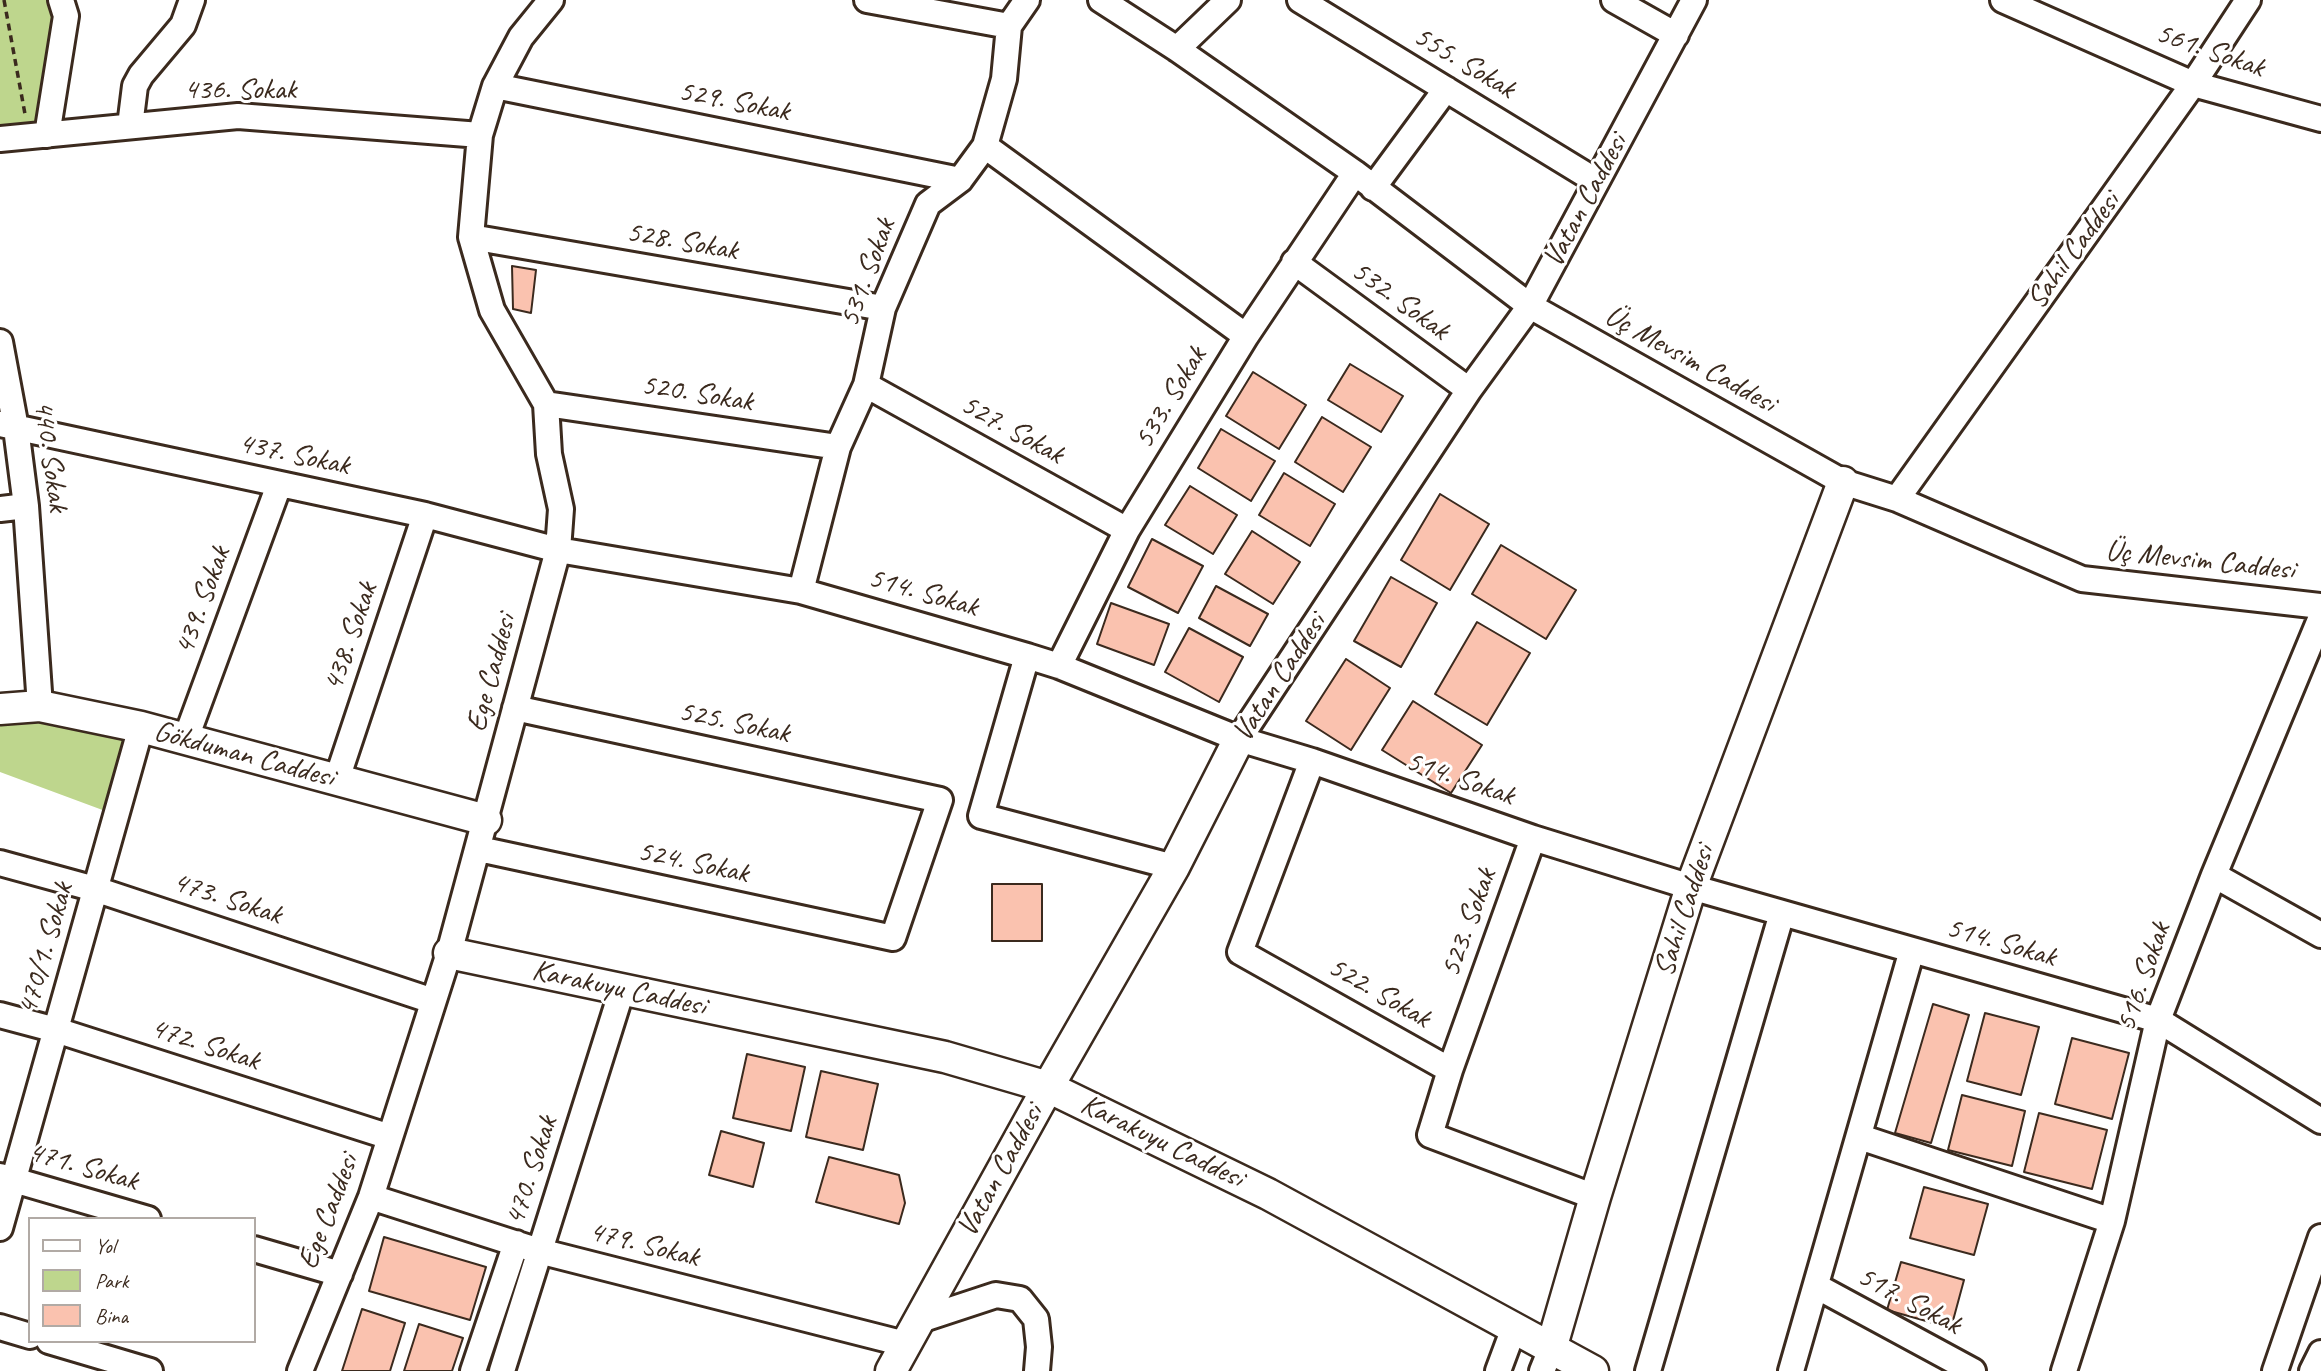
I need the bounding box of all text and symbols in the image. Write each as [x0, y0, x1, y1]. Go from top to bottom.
street label: 561. Sokak [2151, 16, 2269, 86]
street label: 555. Sokak [1407, 19, 1521, 107]
street label: 436. Sokak [184, 72, 296, 108]
street label: 529. Sokak [675, 74, 793, 130]
street label: Vatan Caddesi [1536, 128, 1636, 274]
street label: Sahil Caddesi [2020, 186, 2128, 316]
street label: 531. Sokak [832, 214, 904, 332]
street label: 528. Sokak [623, 215, 741, 269]
street label: 532. Sokak [1344, 253, 1456, 349]
street label: Üç Mevsim Caddesi [1598, 298, 1782, 422]
street label: 533. Sokak [1127, 341, 1215, 455]
street label: 520. Sokak [639, 367, 755, 421]
street label: 527. Sokak [954, 387, 1070, 473]
street label: 440. Sokak [24, 398, 76, 514]
street label: 437. Sokak [235, 426, 353, 484]
street label: Üç Mevsim Caddesi [2104, 533, 2296, 589]
street label: 439. Sokak [167, 542, 239, 660]
street label: 514. Sokak [864, 560, 982, 626]
street label: 438. Sokak [316, 578, 386, 696]
street label: Vatan Caddesi [1225, 607, 1335, 749]
street label: Ege Caddesi [459, 610, 525, 736]
street label: 525. Sokak [675, 694, 793, 752]
street label: Gökduman Caddesi [150, 714, 338, 796]
street label: 514. Sokak [1401, 744, 1519, 814]
street label: 524. Sokak [634, 834, 752, 892]
street label: Sahil Caddesi [1647, 841, 1723, 981]
street label: 473. Sokak [168, 864, 286, 934]
street label: 523. Sokak [1433, 864, 1505, 982]
street label: 470/1. Sokak [10, 879, 82, 1019]
street label: 514. Sokak [1942, 910, 2060, 976]
street label: 516. Sokak [2109, 918, 2179, 1036]
street label: 522. Sokak [1321, 949, 1437, 1037]
street label: Karakuyu Caddesi [529, 953, 709, 1025]
street label: 472. Sokak [146, 1010, 264, 1080]
street label: Karakuyu Caddesi [1075, 1087, 1249, 1197]
street label: Vatan Caddesi [950, 1099, 1052, 1243]
street label: 470. Sokak [497, 1112, 567, 1230]
street label: 471. Sokak [24, 1134, 142, 1200]
street label: Ege Caddesi [291, 1150, 367, 1274]
street label: 479. Sokak [585, 1214, 703, 1276]
legend [28, 1217, 256, 1343]
text: Yol [95, 1233, 115, 1259]
street label: 517. Sokak [1851, 1259, 1967, 1343]
text: Park [95, 1268, 128, 1294]
text: Bina [95, 1303, 128, 1329]

